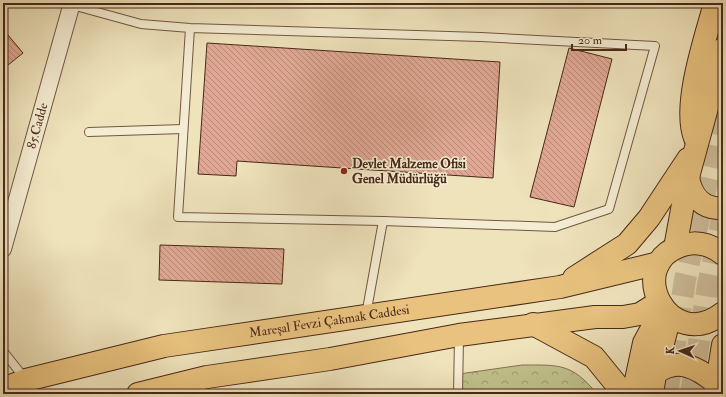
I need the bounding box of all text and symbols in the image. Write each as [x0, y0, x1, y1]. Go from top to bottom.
scale bar [572, 26, 626, 52]
text: 20 m [578, 33, 603, 48]
street label: 85.Cadde [24, 100, 52, 150]
place label: Devlet Malzeme Ofisi Genel Müdürlüğü [352, 156, 467, 188]
marker: Devlet Malzeme Ofisi Genel Müdürlüğü [339, 166, 349, 176]
street label: Mareşal Fevzi Çakmak Caddesi [248, 301, 411, 341]
north arrow [660, 331, 700, 371]
text: K [664, 345, 677, 355]

